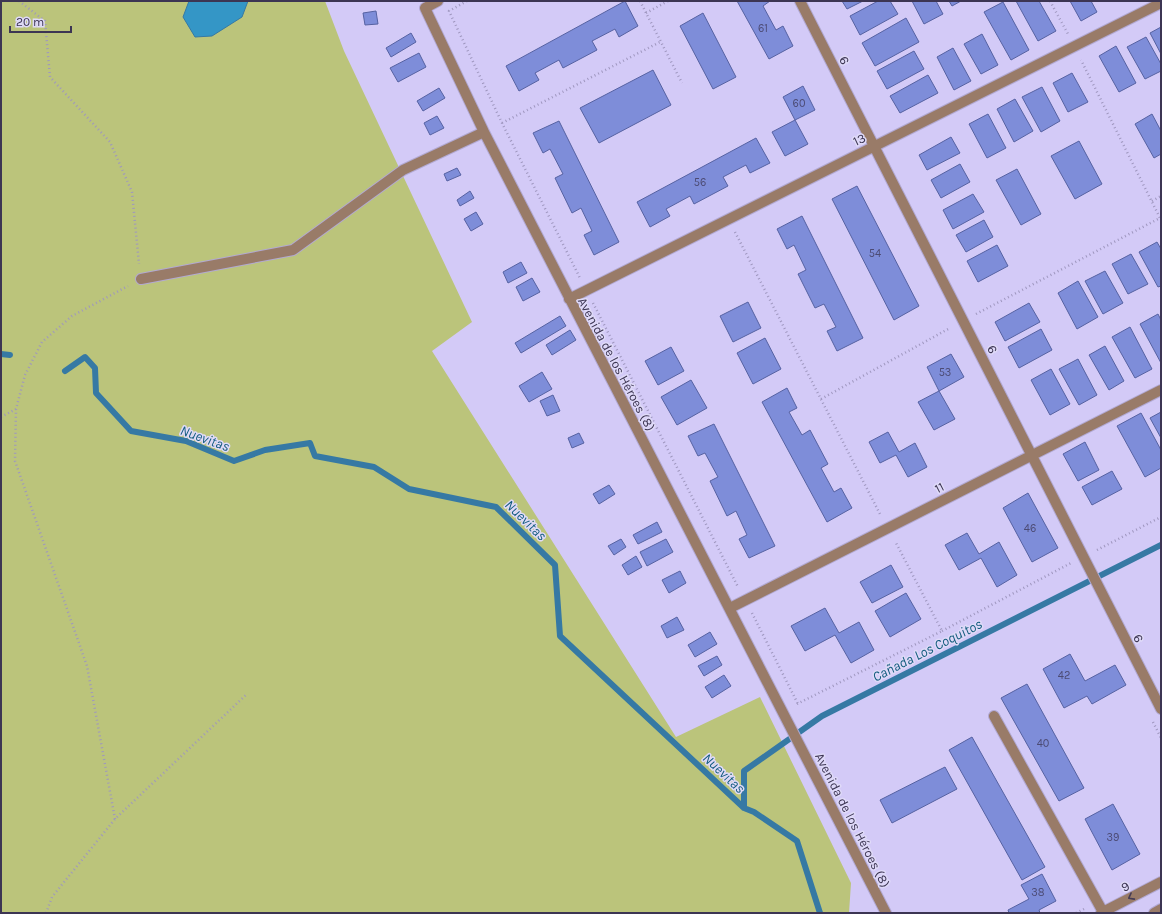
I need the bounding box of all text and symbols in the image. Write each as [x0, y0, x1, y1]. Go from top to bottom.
scale bar [10, 8, 71, 34]
text: 20 m [16, 15, 44, 29]
house number: 61 [758, 22, 768, 35]
street label: 6 [836, 54, 853, 67]
house number: 60 [793, 97, 805, 110]
street label: 13 [851, 130, 868, 149]
house number: 56 [694, 176, 706, 189]
house number: 54 [869, 247, 881, 260]
street label: Avenida de los Héroes (8) [575, 295, 658, 434]
street label: 6 [984, 343, 1001, 356]
house number: 53 [939, 366, 951, 379]
water label: Nuevitas [178, 422, 232, 455]
street label: 11 [932, 479, 946, 496]
water label: Nuevitas [501, 496, 550, 545]
house number: 46 [1024, 522, 1036, 535]
water label: Cañada Los Coquitos [869, 615, 985, 685]
street label: 6 [1130, 632, 1147, 645]
house number: 42 [1058, 669, 1070, 682]
house number: 40 [1037, 737, 1049, 750]
water label: Nuevitas [699, 750, 748, 797]
street label: Avenida de los Héroes (8) [812, 750, 893, 890]
house number: 39 [1107, 831, 1119, 844]
street label: 9 [1118, 878, 1132, 895]
house number: 38 [1031, 886, 1045, 899]
one-way arrow [1128, 893, 1135, 900]

